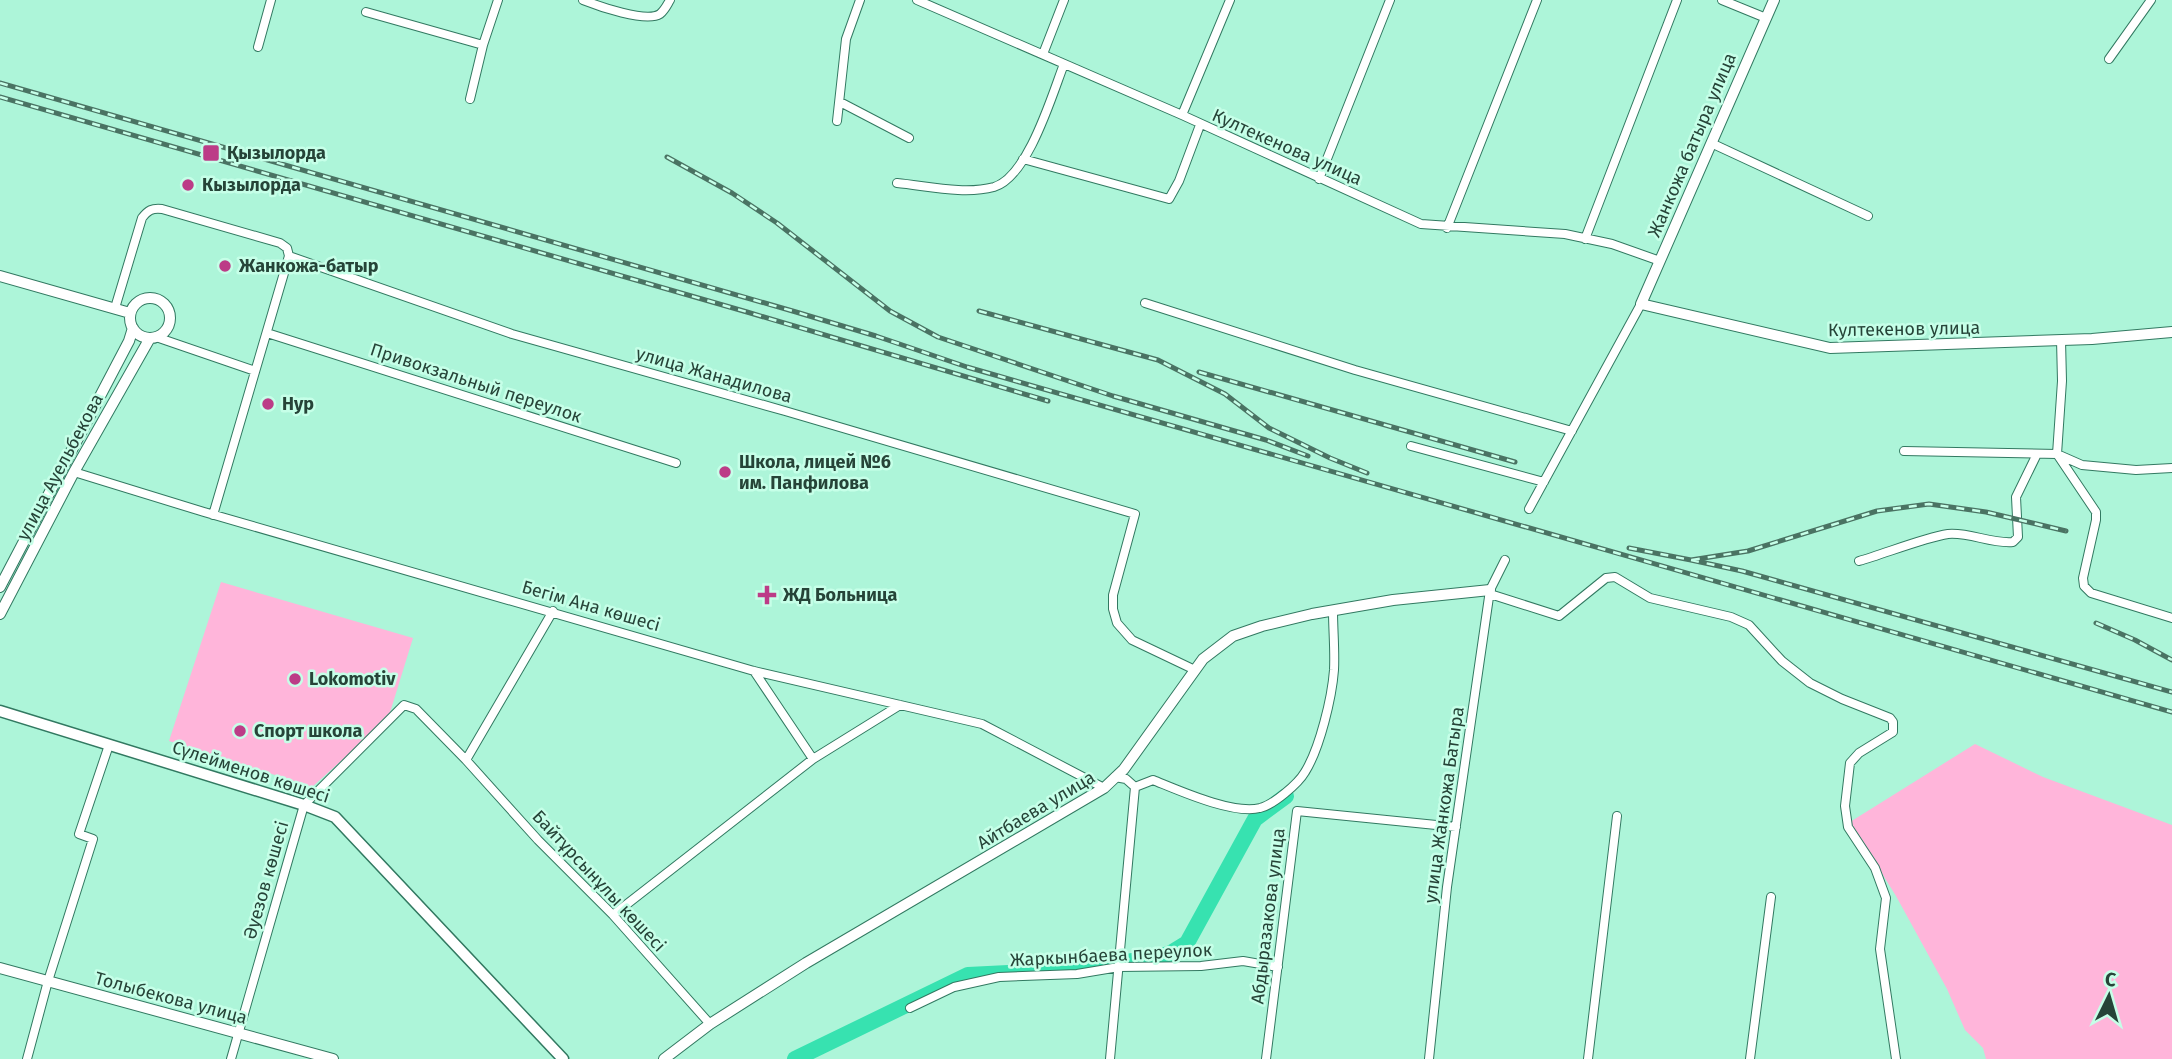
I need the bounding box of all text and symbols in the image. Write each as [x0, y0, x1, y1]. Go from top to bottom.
street label: Жанкожа батыра улица [1643, 50, 1741, 240]
street label: Култекенова улица [1209, 104, 1365, 190]
place label: Қызылорда [227, 142, 326, 164]
marker: Қызылорда [201, 143, 221, 163]
place label: Кызылорда [202, 174, 301, 196]
marker: Кызылорда [180, 177, 196, 193]
place label: Жанкожа-батыр [238, 255, 379, 277]
marker: Жанкожа-батыр [217, 258, 233, 274]
street label: Култекенов улица [1828, 317, 1980, 341]
street label: Привокзальный переулок [367, 338, 585, 428]
street label: улица Жанадилова [633, 342, 795, 408]
street label: улица Ауельбекова [12, 390, 108, 544]
place label: Нур [282, 393, 314, 415]
marker: Нур [260, 396, 276, 412]
place label: Школа, лицей №6 им. Панфилова [739, 451, 891, 494]
marker: Школа, лицей №6 им. Панфилова [717, 464, 733, 480]
street label: Бегім Ана көшесі [519, 576, 663, 636]
place label: ЖД Больница [782, 584, 897, 606]
marker: ЖД Больница [757, 585, 777, 605]
place label: Lokomotiv [309, 668, 396, 690]
marker: Lokomotiv [287, 671, 303, 687]
street label: улица Жанкожа Батыра [1419, 705, 1469, 905]
place label: Спорт школа [254, 720, 362, 742]
marker: Спорт школа [232, 723, 248, 739]
street label: Сүлейменов көшесі [169, 736, 333, 808]
street label: Айтбаева улица [973, 766, 1099, 854]
street label: Байтұрсынұлы көшесі [528, 806, 670, 956]
street label: Әуезов көшесі [239, 818, 293, 942]
street label: Абдыразакова улица [1246, 827, 1290, 1005]
street label: Жаркынбаева переулок [1009, 939, 1213, 971]
north arrow [2074, 961, 2144, 1031]
street label: Толыбекова улица [92, 967, 250, 1029]
text: С [2104, 968, 2117, 992]

